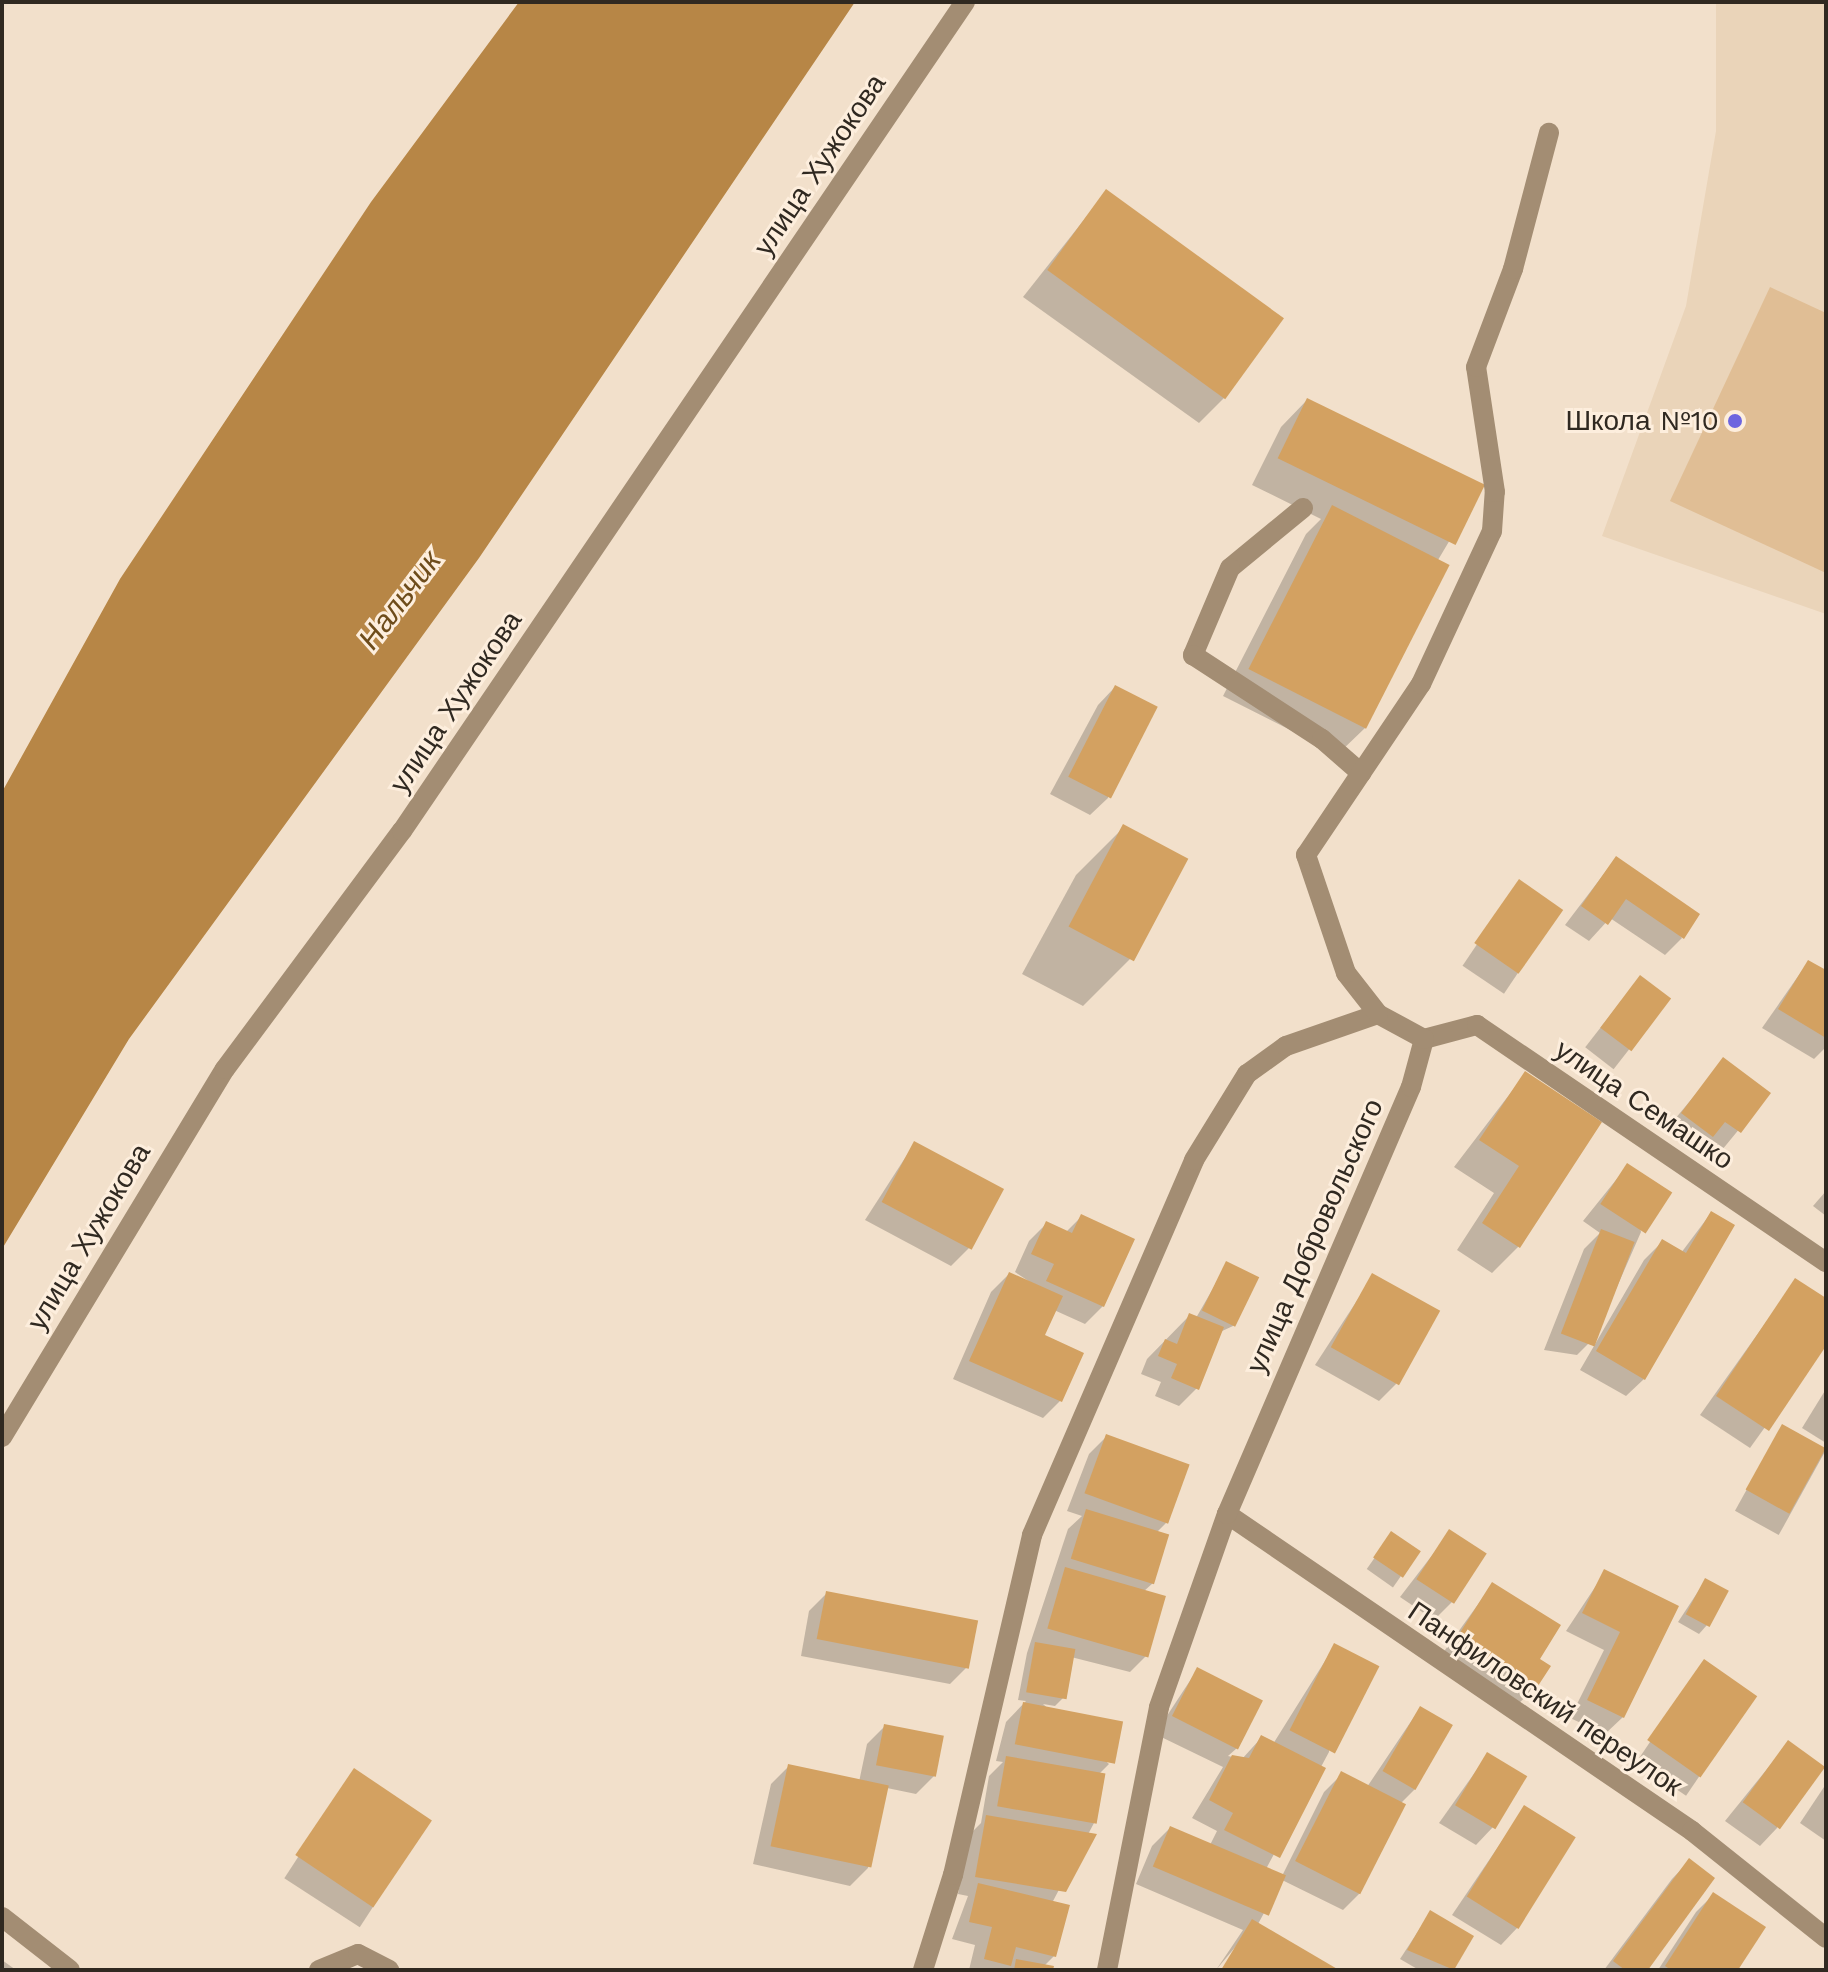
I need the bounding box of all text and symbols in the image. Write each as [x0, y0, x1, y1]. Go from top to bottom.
street label: улица Хужокова [747, 68, 893, 262]
place label: Школа №10 [1565, 404, 1719, 438]
marker: Школа №10 [1726, 412, 1744, 430]
water label: Нальчик [351, 543, 449, 657]
street label: улица Хужокова [383, 605, 529, 799]
street label: улица Семашко [1548, 1033, 1740, 1177]
street label: улица Добровольского [1239, 1094, 1391, 1378]
street label: улица Хужокова [20, 1138, 158, 1336]
street label: Панфиловский переулок [1402, 1595, 1688, 1803]

